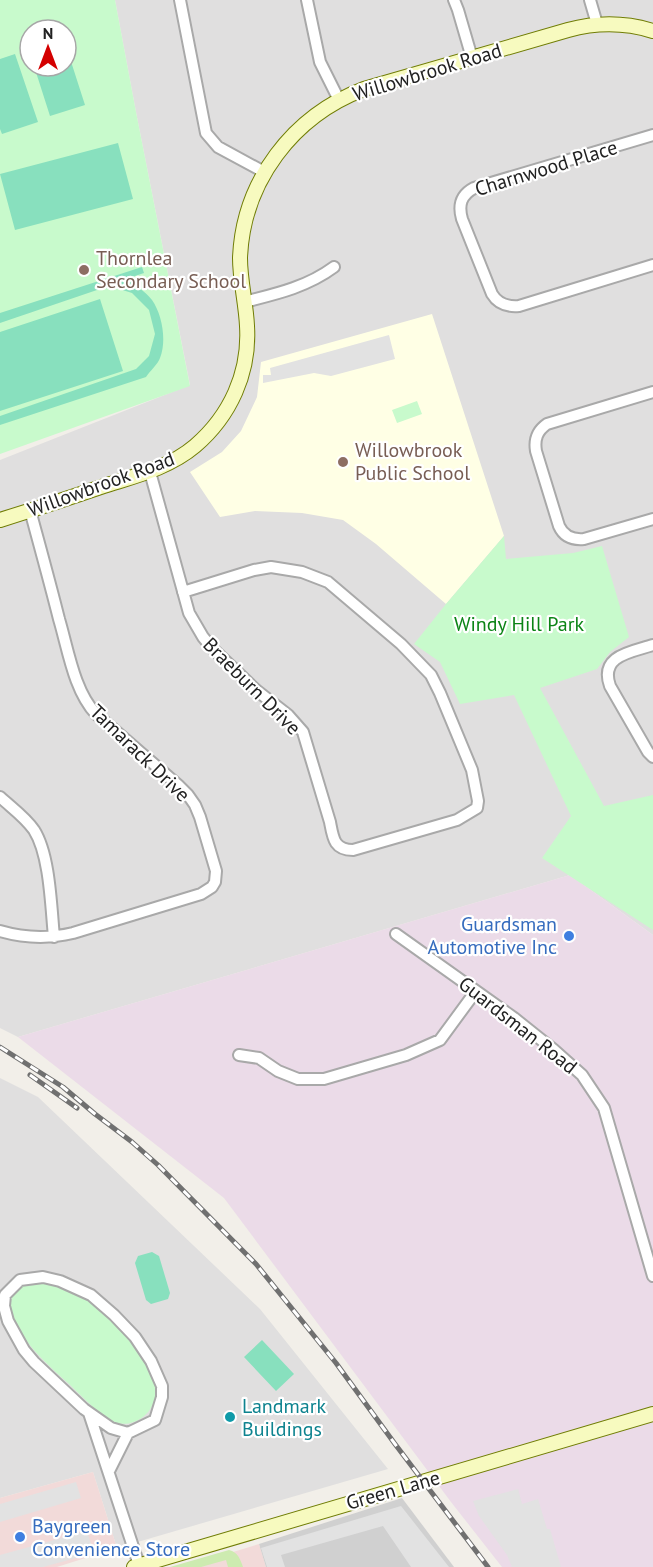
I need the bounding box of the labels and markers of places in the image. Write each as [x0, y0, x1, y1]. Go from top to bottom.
place label: Thornlea Secondary School [96, 245, 246, 294]
marker: Thornlea Secondary School [77, 263, 91, 277]
place label: Willowbrook Public School [355, 437, 470, 486]
marker: Willowbrook Public School [336, 455, 350, 469]
place label: Guardsman Automotive Inc [427, 911, 557, 960]
marker: Guardsman Automotive Inc [562, 929, 576, 943]
place label: Landmark Buildings [242, 1393, 327, 1442]
marker: Landmark Buildings [223, 1410, 237, 1424]
place label: Baygreen Convenience Store [32, 1513, 190, 1562]
marker: Baygreen Convenience Store [13, 1530, 27, 1544]

